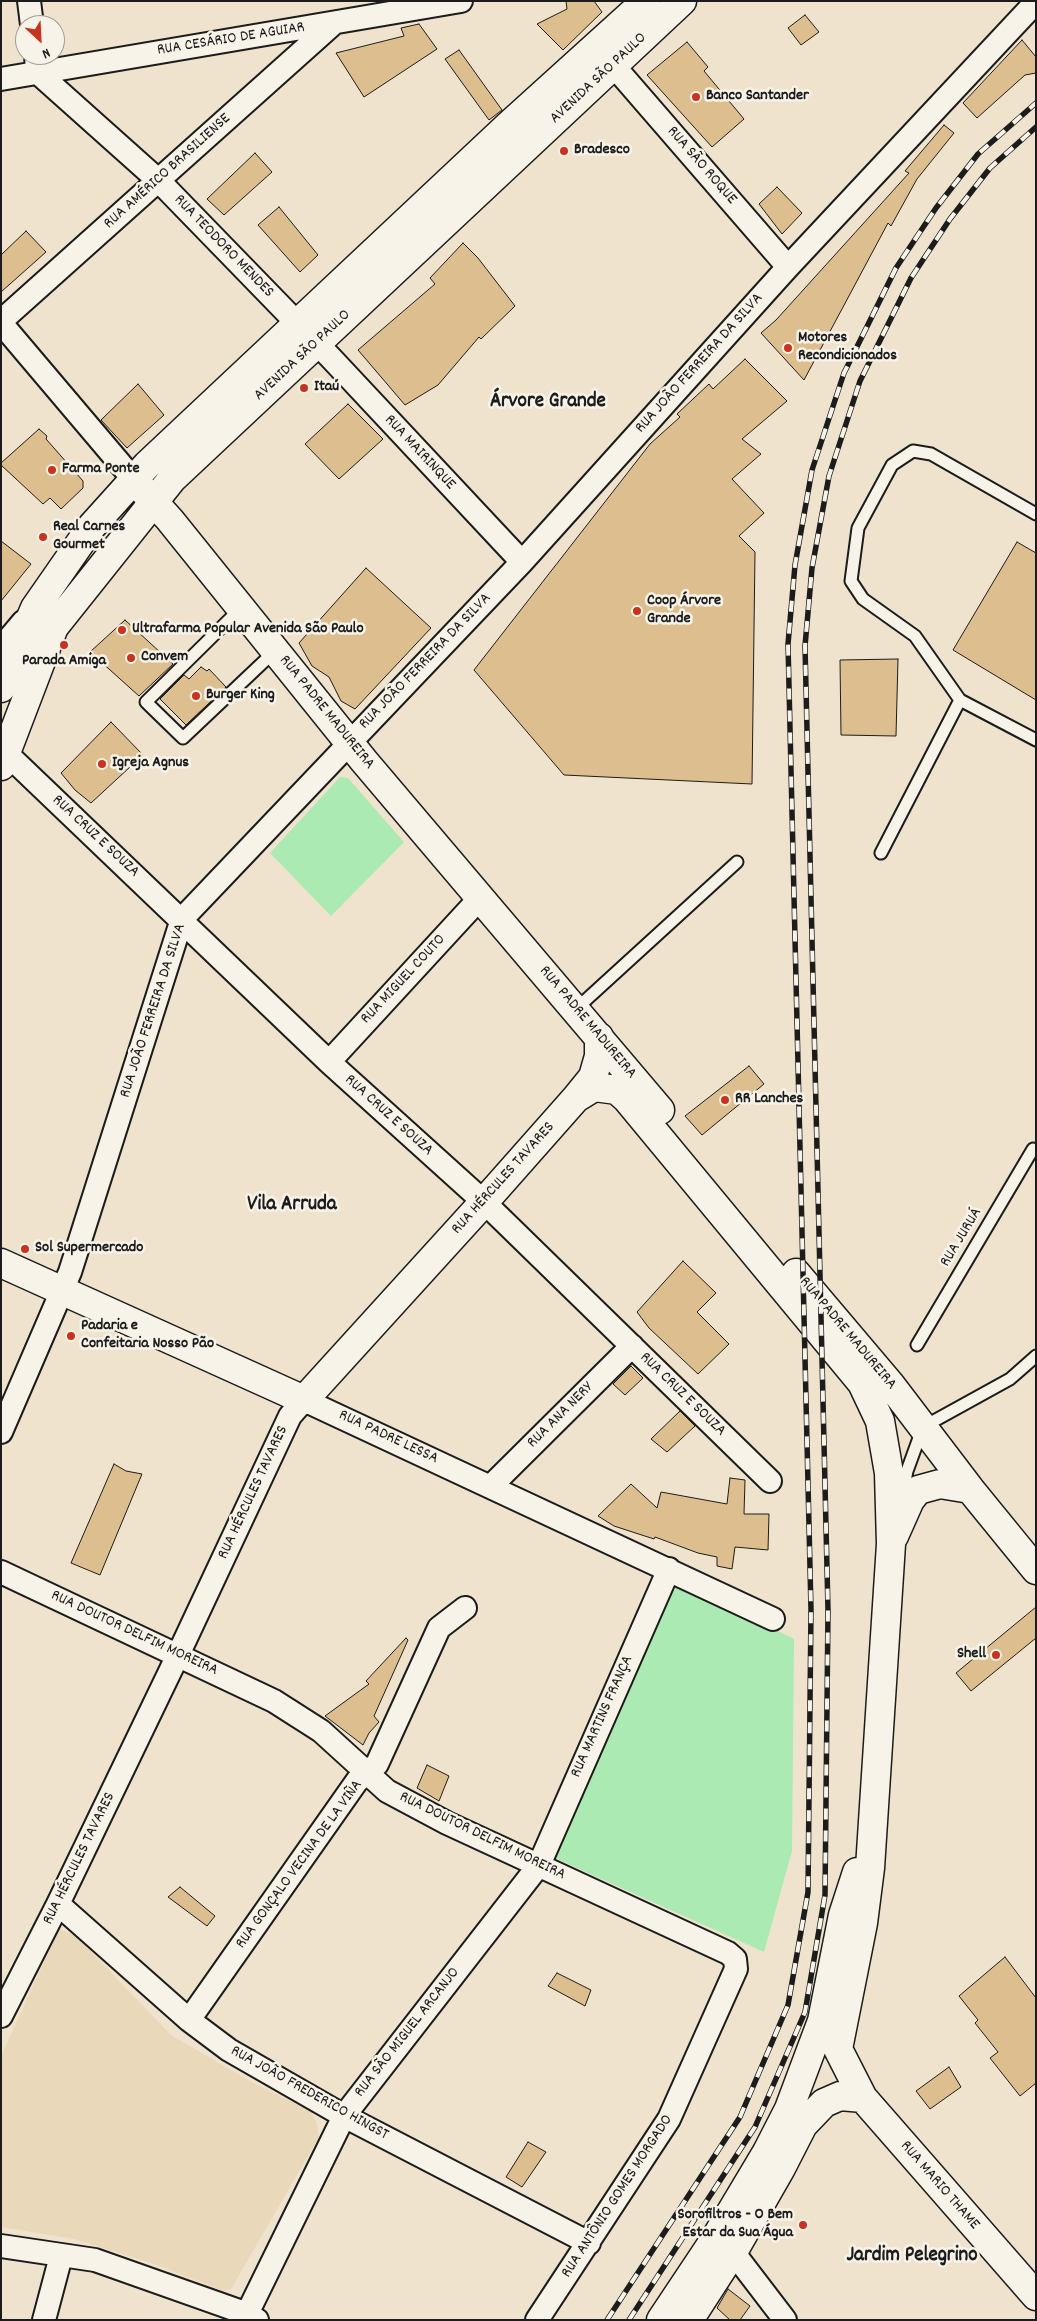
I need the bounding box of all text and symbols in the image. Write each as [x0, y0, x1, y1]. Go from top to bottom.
north arrow [15, 15, 65, 65]
street label: RUA CESÁRIO DE AGUIAR [156, 19, 306, 61]
street label: AVENIDA SÃO PAULO [547, 29, 651, 129]
text: N [39, 42, 53, 63]
place label: Banco Santander [706, 87, 809, 107]
marker: Banco Santander [690, 91, 702, 103]
street label: RUA AMÉRICO BRASILIENSE [101, 110, 235, 234]
street label: RUA SÃO ROQUE [662, 123, 740, 209]
place label: Bradesco [574, 141, 630, 161]
marker: Bradesco [558, 145, 570, 157]
street label: RUA TEODORO MENDES [169, 191, 277, 303]
street label: RUA JOÃO FERREIRA DA SILVA [632, 290, 768, 438]
street label: AVENIDA SÃO PAULO [251, 306, 355, 406]
place label: Motores Recondicionados [798, 329, 897, 367]
marker: Motores Recondicionados [782, 342, 794, 354]
place label: Itaú [314, 378, 339, 398]
marker: Itaú [298, 382, 310, 394]
district label: Árvore Grande [490, 390, 606, 416]
street label: RUA MAIRINQUE [379, 411, 459, 495]
place label: Farma Ponte [62, 460, 139, 480]
marker: Farma Ponte [46, 464, 58, 476]
place label: Real Carnes Gourmet [53, 518, 125, 556]
marker: Real Carnes Gourmet [37, 531, 49, 543]
street label: RUA JOÃO FERREIRA DA SILVA [356, 590, 496, 734]
place label: Coop Árvore Grande [647, 592, 721, 630]
marker: Coop Árvore Grande [631, 605, 643, 617]
place label: Ultrafarma Popular Avenida São Paulo [132, 620, 364, 640]
marker: Ultrafarma Popular Avenida São Paulo [116, 624, 128, 636]
marker: Parada Amiga [58, 639, 70, 651]
place label: Convem [141, 648, 188, 668]
place label: Parada Amiga [22, 652, 106, 672]
marker: Convem [125, 652, 137, 664]
street label: RUA PADRE MADUREIRA [274, 652, 378, 774]
place label: Burger King [206, 686, 275, 706]
marker: Burger King [190, 690, 202, 702]
place label: Igreja Agnus [112, 754, 189, 774]
marker: Igreja Agnus [96, 758, 108, 770]
street label: RUA CRUZ E SOUZA [47, 792, 143, 882]
street label: RUA JOÃO FERREIRA DA SILVA [117, 921, 191, 1101]
street label: RUA MIGUEL COUTO [357, 931, 451, 1029]
street label: RUA PADRE MADUREIRA [534, 963, 640, 1083]
street label: RUA CRUZ E SOUZA [340, 1071, 436, 1161]
place label: RR Lanches [735, 1090, 803, 1110]
marker: RR Lanches [719, 1094, 731, 1106]
street label: RUA HÉRCULES TAVARES [448, 1119, 560, 1239]
district label: Vila Arruda [247, 1193, 337, 1219]
street label: RUA JURUÁ [937, 1205, 987, 1271]
place label: Sol Supermercado [35, 1239, 143, 1259]
marker: Sol Supermercado [19, 1243, 31, 1255]
street label: RUA PADRE MADUREIRA [794, 1274, 900, 1394]
place label: Padaria e Confeitaria Nosso Pão [81, 1317, 214, 1355]
marker: Padaria e Confeitaria Nosso Pão [65, 1330, 77, 1342]
street label: RUA CRUZ E SOUZA [635, 1349, 729, 1441]
street label: RUA ANA NERY [524, 1379, 598, 1453]
street label: RUA PADRE LESSA [335, 1407, 441, 1469]
street label: RUA HÉRCULES TAVARES [215, 1423, 293, 1563]
street label: RUA DOUTOR DELFIM MOREIRA [47, 1587, 221, 1681]
place label: Shell [957, 1645, 986, 1665]
marker: Shell [990, 1649, 1002, 1661]
street label: RUA MARTINS FRANÇA [567, 1653, 639, 1781]
street label: RUA GONÇALO VECINA DE LA VIÑA [232, 1777, 368, 1953]
street label: RUA DOUTOR DELFIM MOREIRA [396, 1788, 568, 1886]
street label: RUA HÉRCULES TAVARES [40, 1790, 120, 1928]
street label: RUA SÃO MIGUEL ARCANJO [351, 1964, 465, 2102]
street label: RUA JOÃO FREDERICO HINGST [227, 2042, 391, 2146]
street label: RUA ANTÔNIO GOMES MORGADO [558, 2112, 678, 2282]
street label: RUA MARIO THAME [895, 2138, 983, 2234]
place label: Sorofiltros - O Bem Estar da Sua Água [678, 2206, 793, 2244]
marker: Sorofiltros - O Bem Estar da Sua Água [797, 2219, 809, 2231]
district label: Jardim Pelegrino [846, 2244, 978, 2270]

